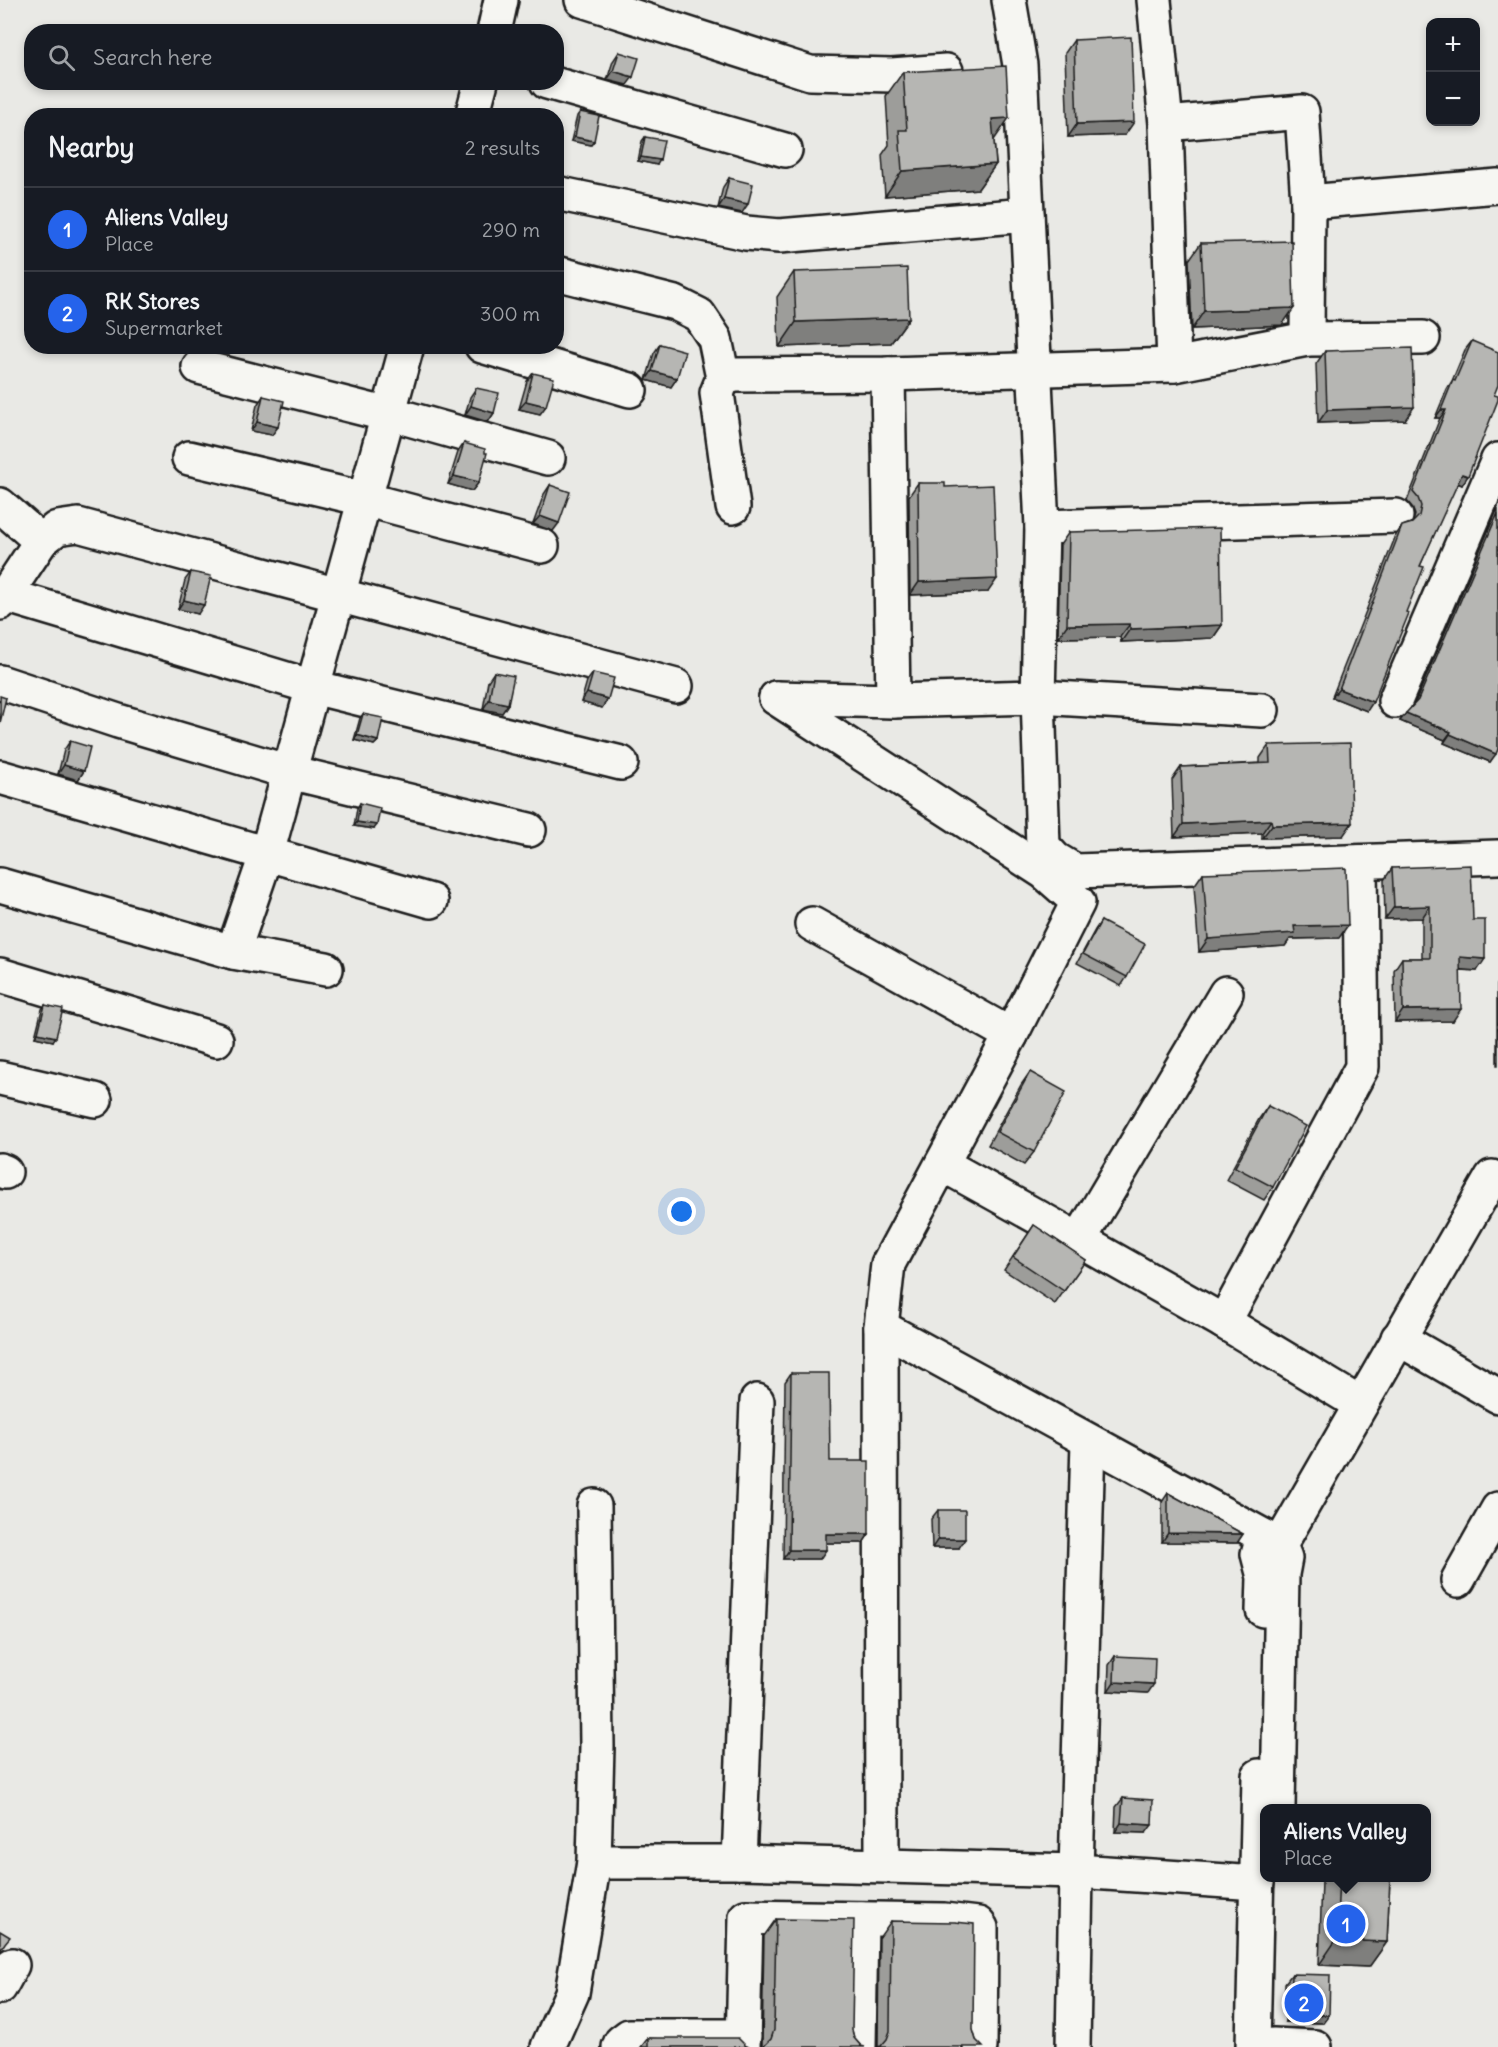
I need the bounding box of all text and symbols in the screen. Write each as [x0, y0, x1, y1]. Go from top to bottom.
map controls [1426, 18, 1480, 126]
button: + [1426, 18, 1480, 72]
search box [24, 24, 564, 90]
icon: search [45, 41, 78, 74]
text: Search here [93, 43, 212, 71]
button: − [1426, 72, 1480, 126]
text: Nearby [48, 131, 134, 164]
text: 2 results [465, 135, 540, 160]
text: Aliens Valley [105, 203, 228, 231]
text: 1 [64, 217, 71, 242]
text: 290 m [482, 217, 540, 242]
text: Place [105, 231, 153, 256]
text: RK Stores [105, 287, 200, 315]
text: 2 [62, 301, 73, 326]
text: 300 m [480, 301, 540, 326]
text: Supermarket [105, 315, 223, 340]
your location [667, 1197, 696, 1226]
popup [1260, 1804, 1431, 1882]
text: Aliens Valley [1284, 1817, 1407, 1845]
text: Place [1284, 1845, 1332, 1870]
pin: 1 [1326, 1902, 1366, 1946]
pin: 2 [1284, 1980, 1324, 2026]

